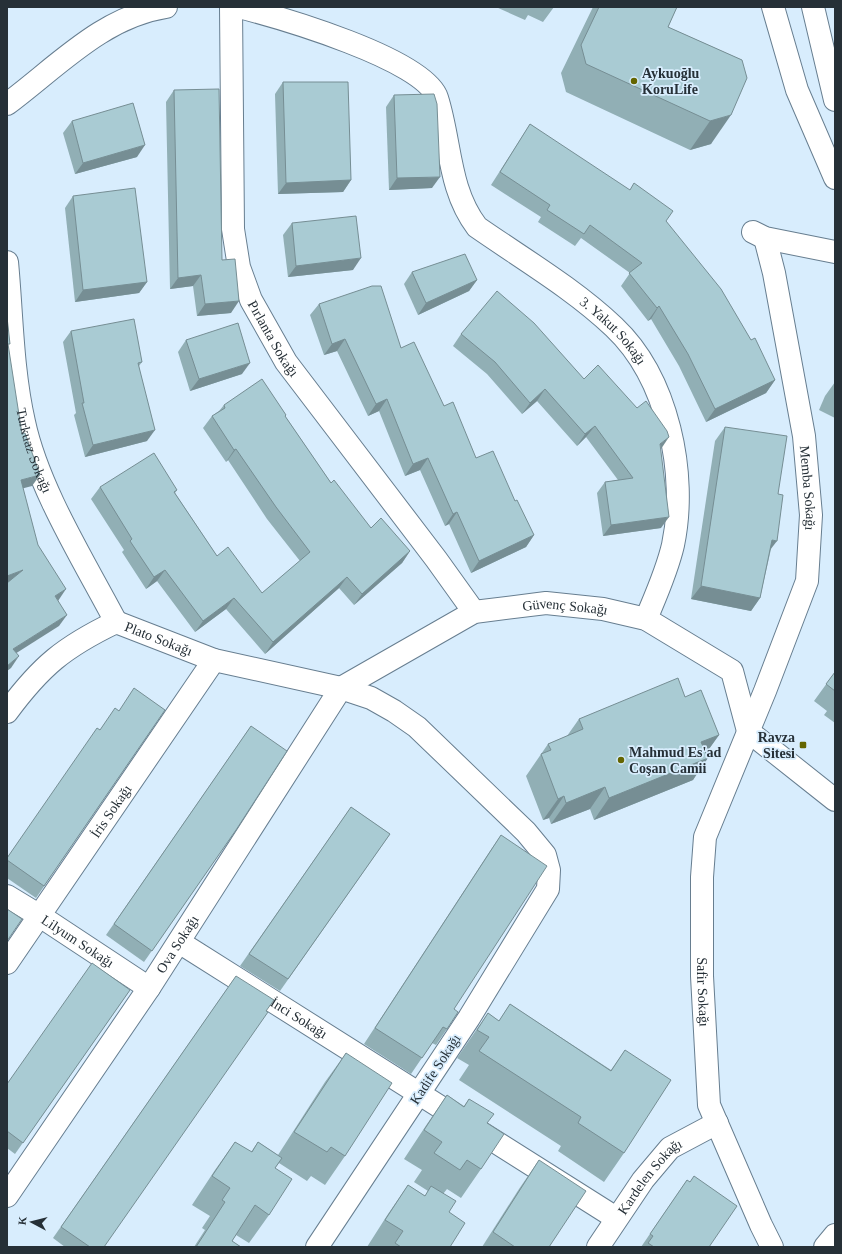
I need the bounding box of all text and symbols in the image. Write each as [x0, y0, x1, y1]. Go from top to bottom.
place label: Aykuoğlu KoruLife [642, 66, 700, 97]
marker: Aykuoğlu KoruLife [629, 76, 639, 86]
street label: 3. Yakut Sokağı [577, 294, 649, 367]
street label: Pırlanta Sokağı [245, 298, 301, 380]
street label: Turkuaz Sokağı [13, 407, 54, 495]
street label: Memba Sokağı [797, 445, 818, 531]
street label: Güvenç Sokağı [522, 596, 609, 618]
street label: Plato Sokağı [123, 619, 195, 659]
place label: Ravza Sitesi [758, 730, 795, 761]
marker: Ravza Sitesi [798, 740, 808, 750]
place label: Mahmud Es'ad Coşan Camii [629, 745, 721, 776]
marker: Mahmud Es'ad Coşan Camii [616, 755, 626, 765]
street label: İris Sokağı [88, 782, 135, 841]
street label: Lilyum Sokağı [39, 912, 117, 971]
street label: Ova Sokağı [153, 913, 202, 976]
street label: Safir Sokağı [694, 957, 712, 1027]
street label: İnci Sokağı [268, 995, 330, 1042]
street label: Kadife Sokağı [407, 1031, 464, 1107]
street label: Kardelen Sokağı [615, 1136, 685, 1217]
north arrow [12, 1202, 52, 1242]
text: K [16, 1215, 29, 1226]

